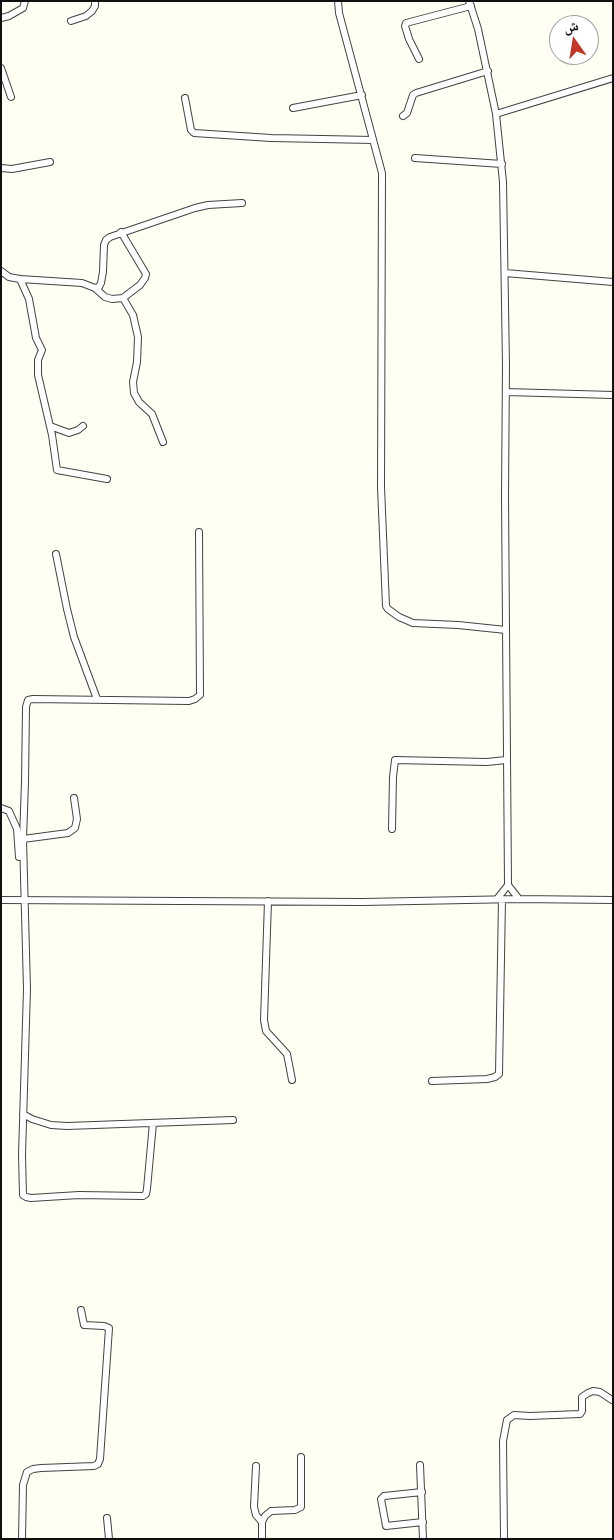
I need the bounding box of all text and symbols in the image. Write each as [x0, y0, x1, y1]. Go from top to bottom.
north arrow [549, 15, 599, 65]
text: ش [561, 15, 580, 37]

